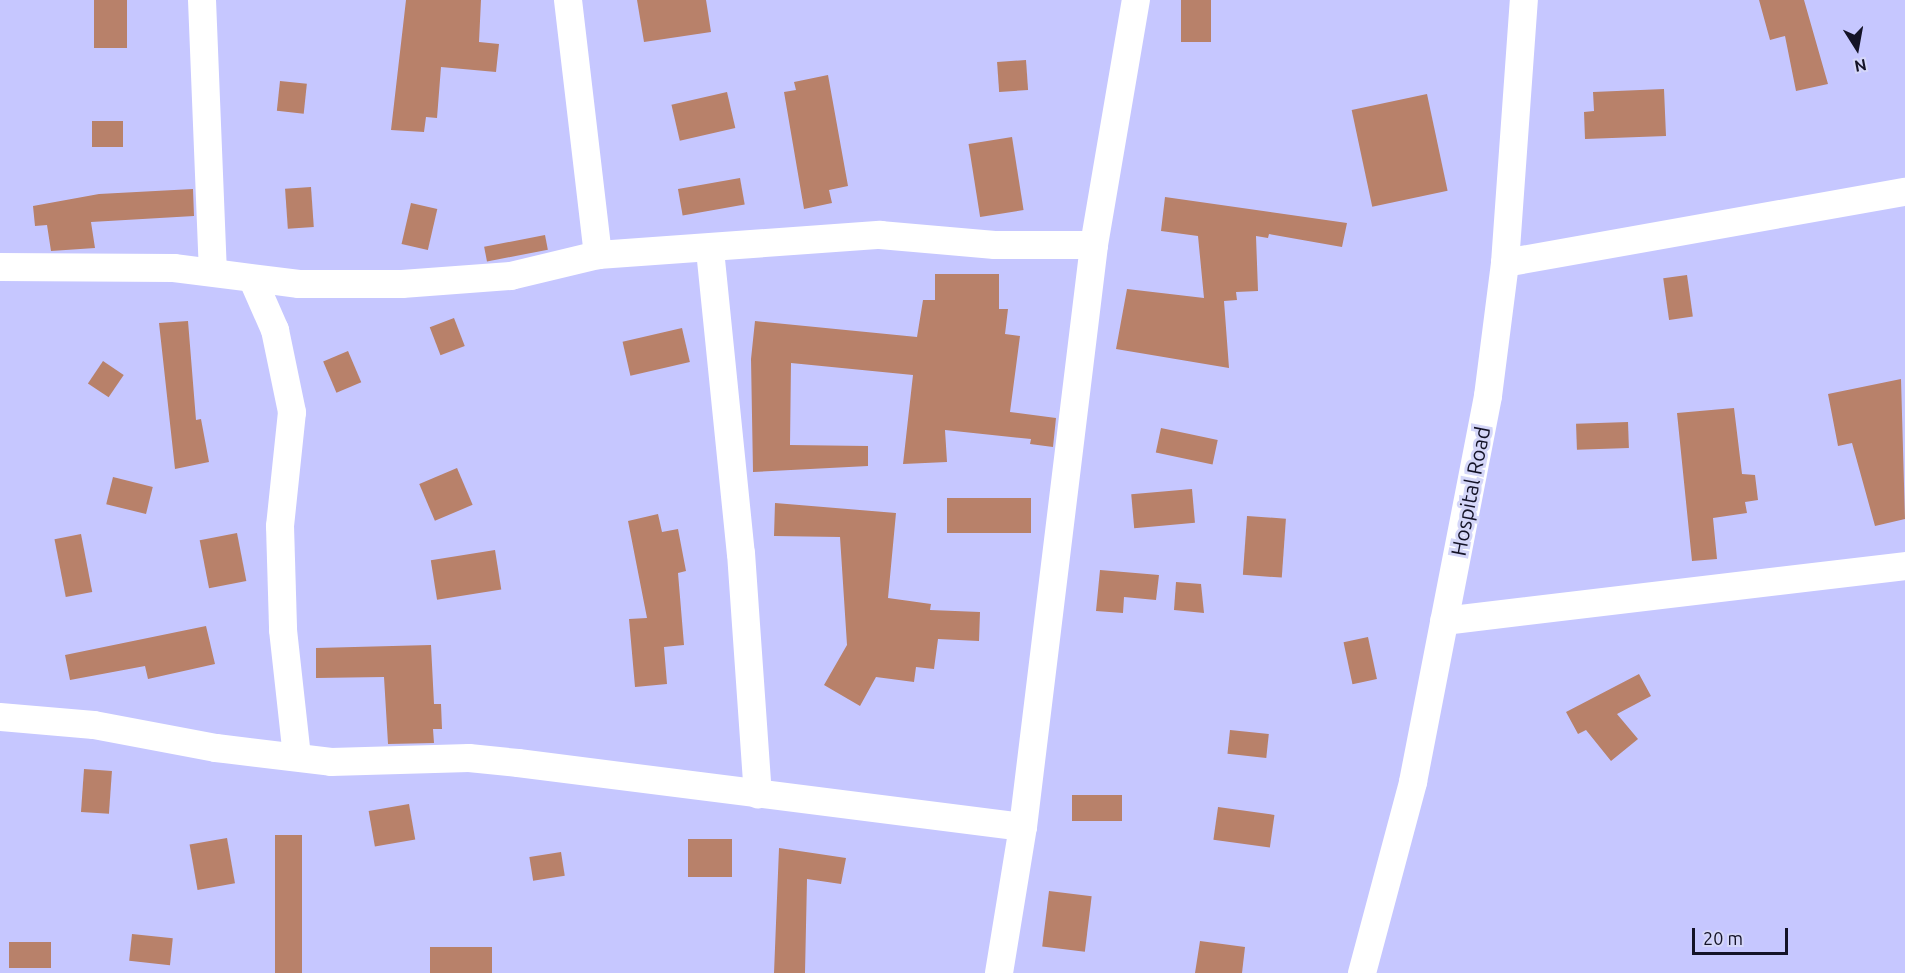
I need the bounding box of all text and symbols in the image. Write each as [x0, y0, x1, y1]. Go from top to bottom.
north arrow [1827, 18, 1887, 78]
text: N [1853, 56, 1868, 76]
street label: Hospital Road [1445, 424, 1495, 558]
scale bar [1695, 916, 1791, 954]
text: 20 m [1703, 928, 1743, 948]

